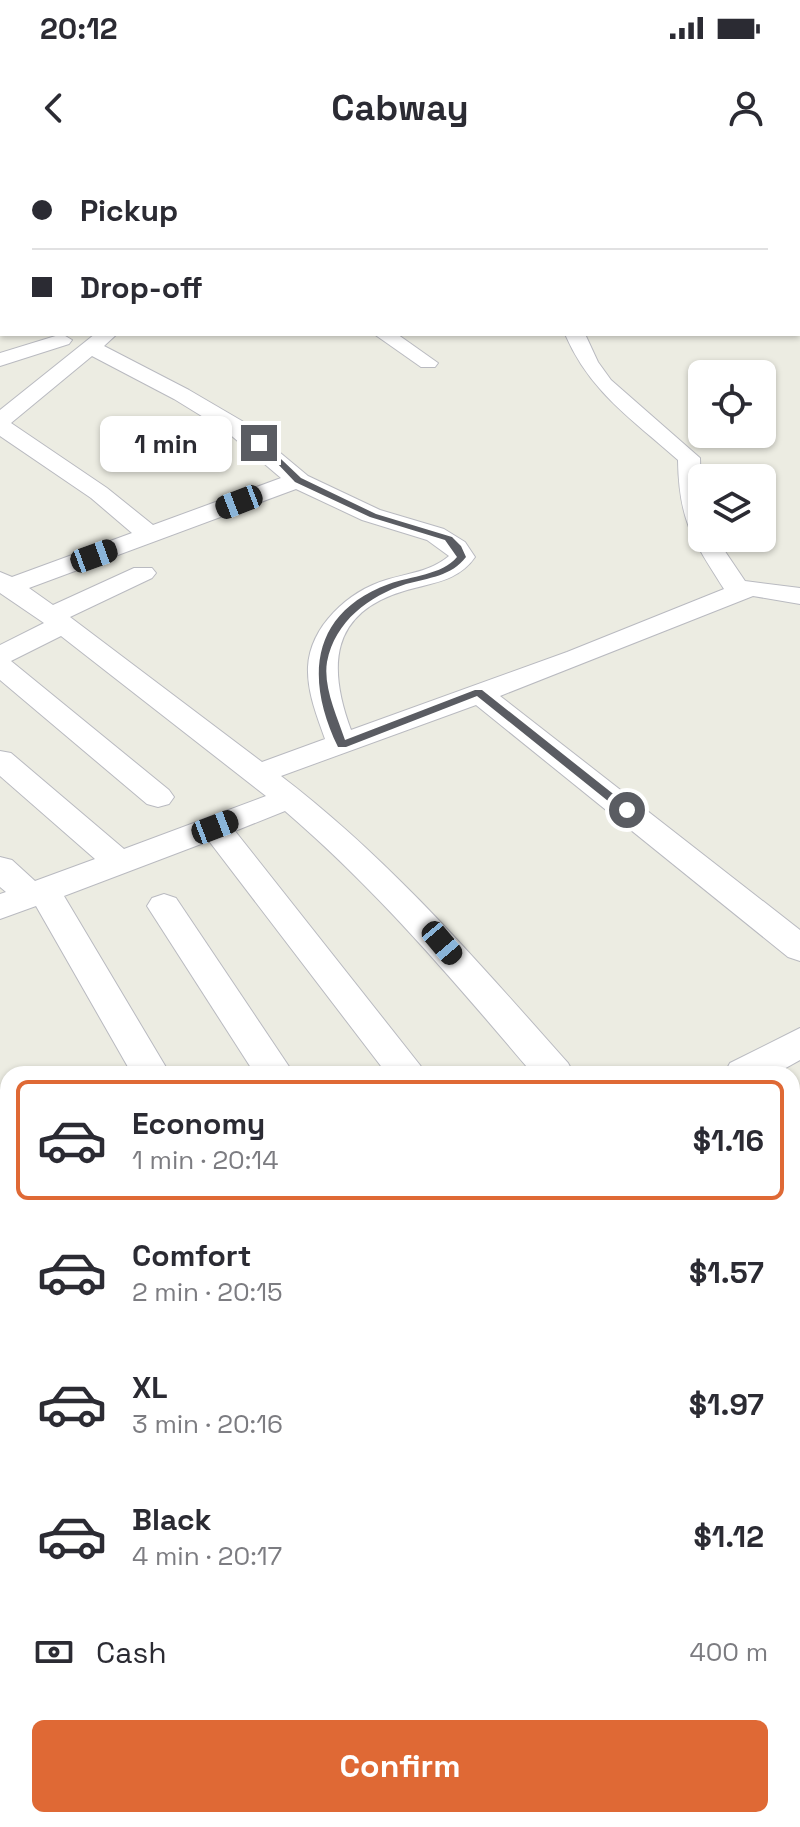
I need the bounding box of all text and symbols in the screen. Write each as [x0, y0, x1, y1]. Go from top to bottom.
text: 20:12 [40, 9, 118, 48]
text: Cabway [331, 85, 469, 131]
icon: back [32, 86, 76, 130]
icon: person [724, 86, 768, 130]
text: Pickup [80, 191, 178, 230]
text: Drop-off [80, 268, 203, 307]
map controls [688, 360, 776, 552]
button: locate [688, 360, 776, 448]
callout: 1 min [99, 415, 231, 471]
route end [241, 425, 277, 461]
text: 1 min [134, 427, 198, 461]
button: layers [688, 464, 776, 552]
car [212, 482, 266, 522]
car [67, 537, 121, 575]
route start [609, 792, 645, 828]
car [188, 807, 242, 847]
car [417, 917, 467, 969]
icon: car [36, 1104, 108, 1176]
text: Economy [132, 1104, 265, 1143]
text: $1.16 [693, 1121, 764, 1160]
text: 1 min · 20:14 [132, 1143, 278, 1177]
icon: car [36, 1236, 108, 1308]
text: Comfort [132, 1236, 251, 1275]
text: $1.57 [689, 1253, 764, 1292]
text: 2 min · 20:15 [132, 1275, 283, 1309]
icon: car [36, 1368, 108, 1440]
text: XL [132, 1368, 168, 1407]
text: $1.97 [689, 1385, 764, 1424]
text: 3 min · 20:16 [132, 1407, 283, 1441]
icon: car [36, 1500, 108, 1572]
text: Black [132, 1500, 211, 1539]
text: $1.12 [694, 1517, 764, 1556]
text: 4 min · 20:17 [132, 1539, 282, 1573]
icon: cash [32, 1630, 76, 1674]
text: Cash [96, 1633, 167, 1672]
text: 400 m [689, 1635, 768, 1669]
button: Confirm [32, 1720, 768, 1812]

